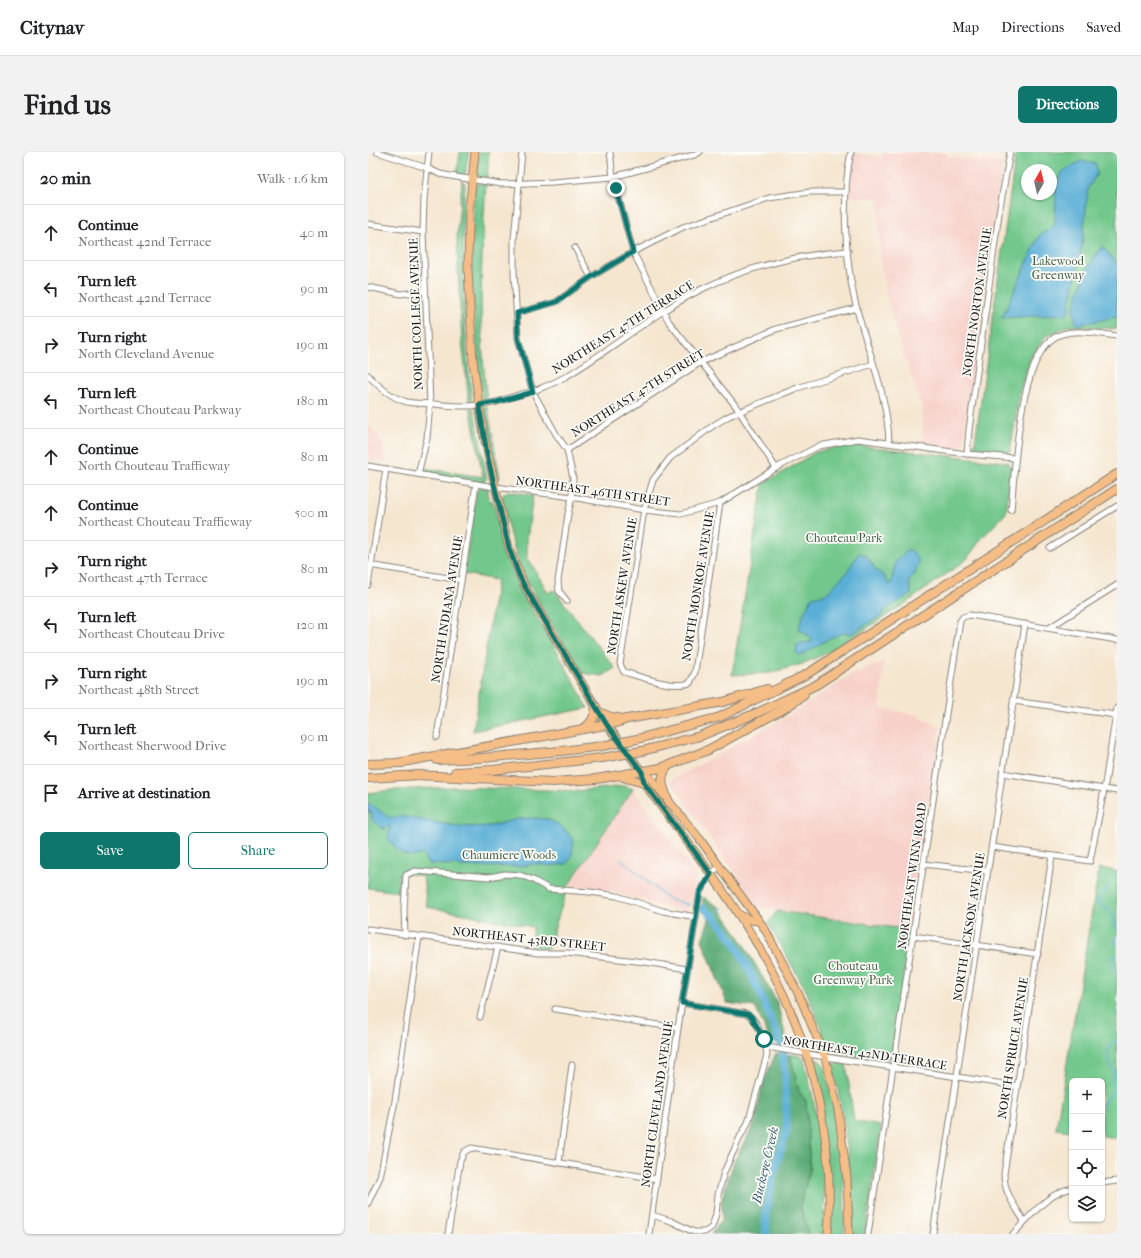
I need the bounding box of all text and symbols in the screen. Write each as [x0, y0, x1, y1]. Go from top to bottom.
text: Citynav [20, 17, 84, 39]
text: Map [952, 19, 979, 36]
text: Directions [1001, 19, 1064, 36]
text: Saved [1086, 19, 1121, 36]
button: Directions [1018, 86, 1117, 123]
text: Find us [24, 88, 111, 121]
north arrow [1021, 164, 1057, 200]
text: 20 min [40, 168, 91, 188]
text: Walk · 1.6 km [257, 171, 328, 186]
route end [607, 179, 625, 197]
text: Continue [78, 216, 138, 234]
icon: ahead [40, 222, 62, 244]
text: 40 m [300, 225, 328, 240]
street label: NORTH NORTON AVENUE [960, 226, 994, 378]
text: Northeast 42nd Terrace [78, 234, 211, 249]
street label: NORTH COLLEGE AVENUE [406, 238, 426, 390]
park label: Lakewood Greenway [1032, 254, 1085, 282]
text: Turn left [78, 272, 136, 290]
street label: NORTHEAST 47TH TERRACE [549, 277, 697, 377]
icon: left [40, 278, 62, 300]
text: 90 m [300, 281, 328, 296]
text: Northeast 42nd Terrace [78, 290, 211, 305]
text: Turn right [78, 328, 147, 346]
icon: right [40, 334, 62, 356]
text: 190 m [296, 337, 328, 352]
text: North Cleveland Avenue [78, 346, 215, 361]
street label: NORTHEAST 47TH STREET [569, 346, 708, 440]
text: Turn left [78, 384, 136, 402]
icon: left [40, 390, 62, 412]
text: 180 m [296, 393, 328, 408]
text: Northeast Chouteau Parkway [78, 402, 241, 417]
text: Continue [78, 440, 138, 458]
icon: ahead [40, 446, 62, 468]
text: 80 m [301, 449, 328, 464]
text: North Chouteau Trafficway [78, 458, 230, 473]
street label: NORTHEAST 46TH STREET [515, 473, 672, 509]
text: Continue [78, 496, 138, 514]
icon: ahead [40, 502, 62, 524]
text: 500 m [294, 505, 328, 520]
street label: NORTH MONROE AVENUE [679, 510, 717, 662]
text: Northeast Chouteau Trafficway [78, 514, 252, 529]
street label: NORTH ASKEW AVENUE [604, 516, 640, 656]
park label: Chouteau Park [806, 531, 883, 545]
street label: NORTH INDIANA AVENUE [428, 534, 466, 684]
text: Turn right [78, 552, 147, 570]
icon: right [40, 558, 62, 580]
text: 80 m [301, 561, 328, 576]
text: Northeast 47th Terrace [78, 570, 208, 585]
text: Turn left [78, 608, 136, 626]
icon: left [40, 614, 62, 636]
text: 120 m [296, 617, 328, 632]
text: Northeast Chouteau Drive [78, 626, 225, 641]
text: Turn right [78, 664, 147, 682]
icon: right [40, 670, 62, 692]
text: 190 m [296, 673, 328, 688]
text: Northeast 48th Street [78, 682, 200, 697]
text: Turn left [78, 720, 136, 738]
icon: left [40, 726, 62, 748]
text: 90 m [300, 729, 328, 744]
text: Northeast Sherwood Drive [78, 738, 226, 753]
icon: arrive [40, 782, 62, 804]
text: Arrive at destination [78, 784, 210, 802]
street label: NORTHEAST WINN ROAD [895, 802, 929, 950]
button: Save [40, 832, 180, 869]
button: Share [188, 832, 328, 869]
park label: Chaumiere Woods [462, 848, 557, 862]
street label: NORTH JACKSON AVENUE [950, 852, 988, 1002]
street label: NORTHEAST 43RD STREET [452, 924, 607, 954]
park label: Chouteau Greenway Park [813, 959, 893, 987]
street label: NORTH SPRUCE AVENUE [995, 976, 1031, 1120]
street label: NORTH CLEVELAND AVENUE [638, 1020, 676, 1188]
route start [755, 1030, 773, 1048]
street label: NORTHEAST 42ND TERRACE [782, 1033, 948, 1073]
map controls [1069, 1078, 1105, 1222]
button: + [1069, 1078, 1105, 1114]
button: − [1069, 1114, 1105, 1150]
water label: Buckeye Creek [749, 1125, 781, 1206]
button: locate [1069, 1150, 1105, 1186]
button: layers [1069, 1186, 1105, 1222]

